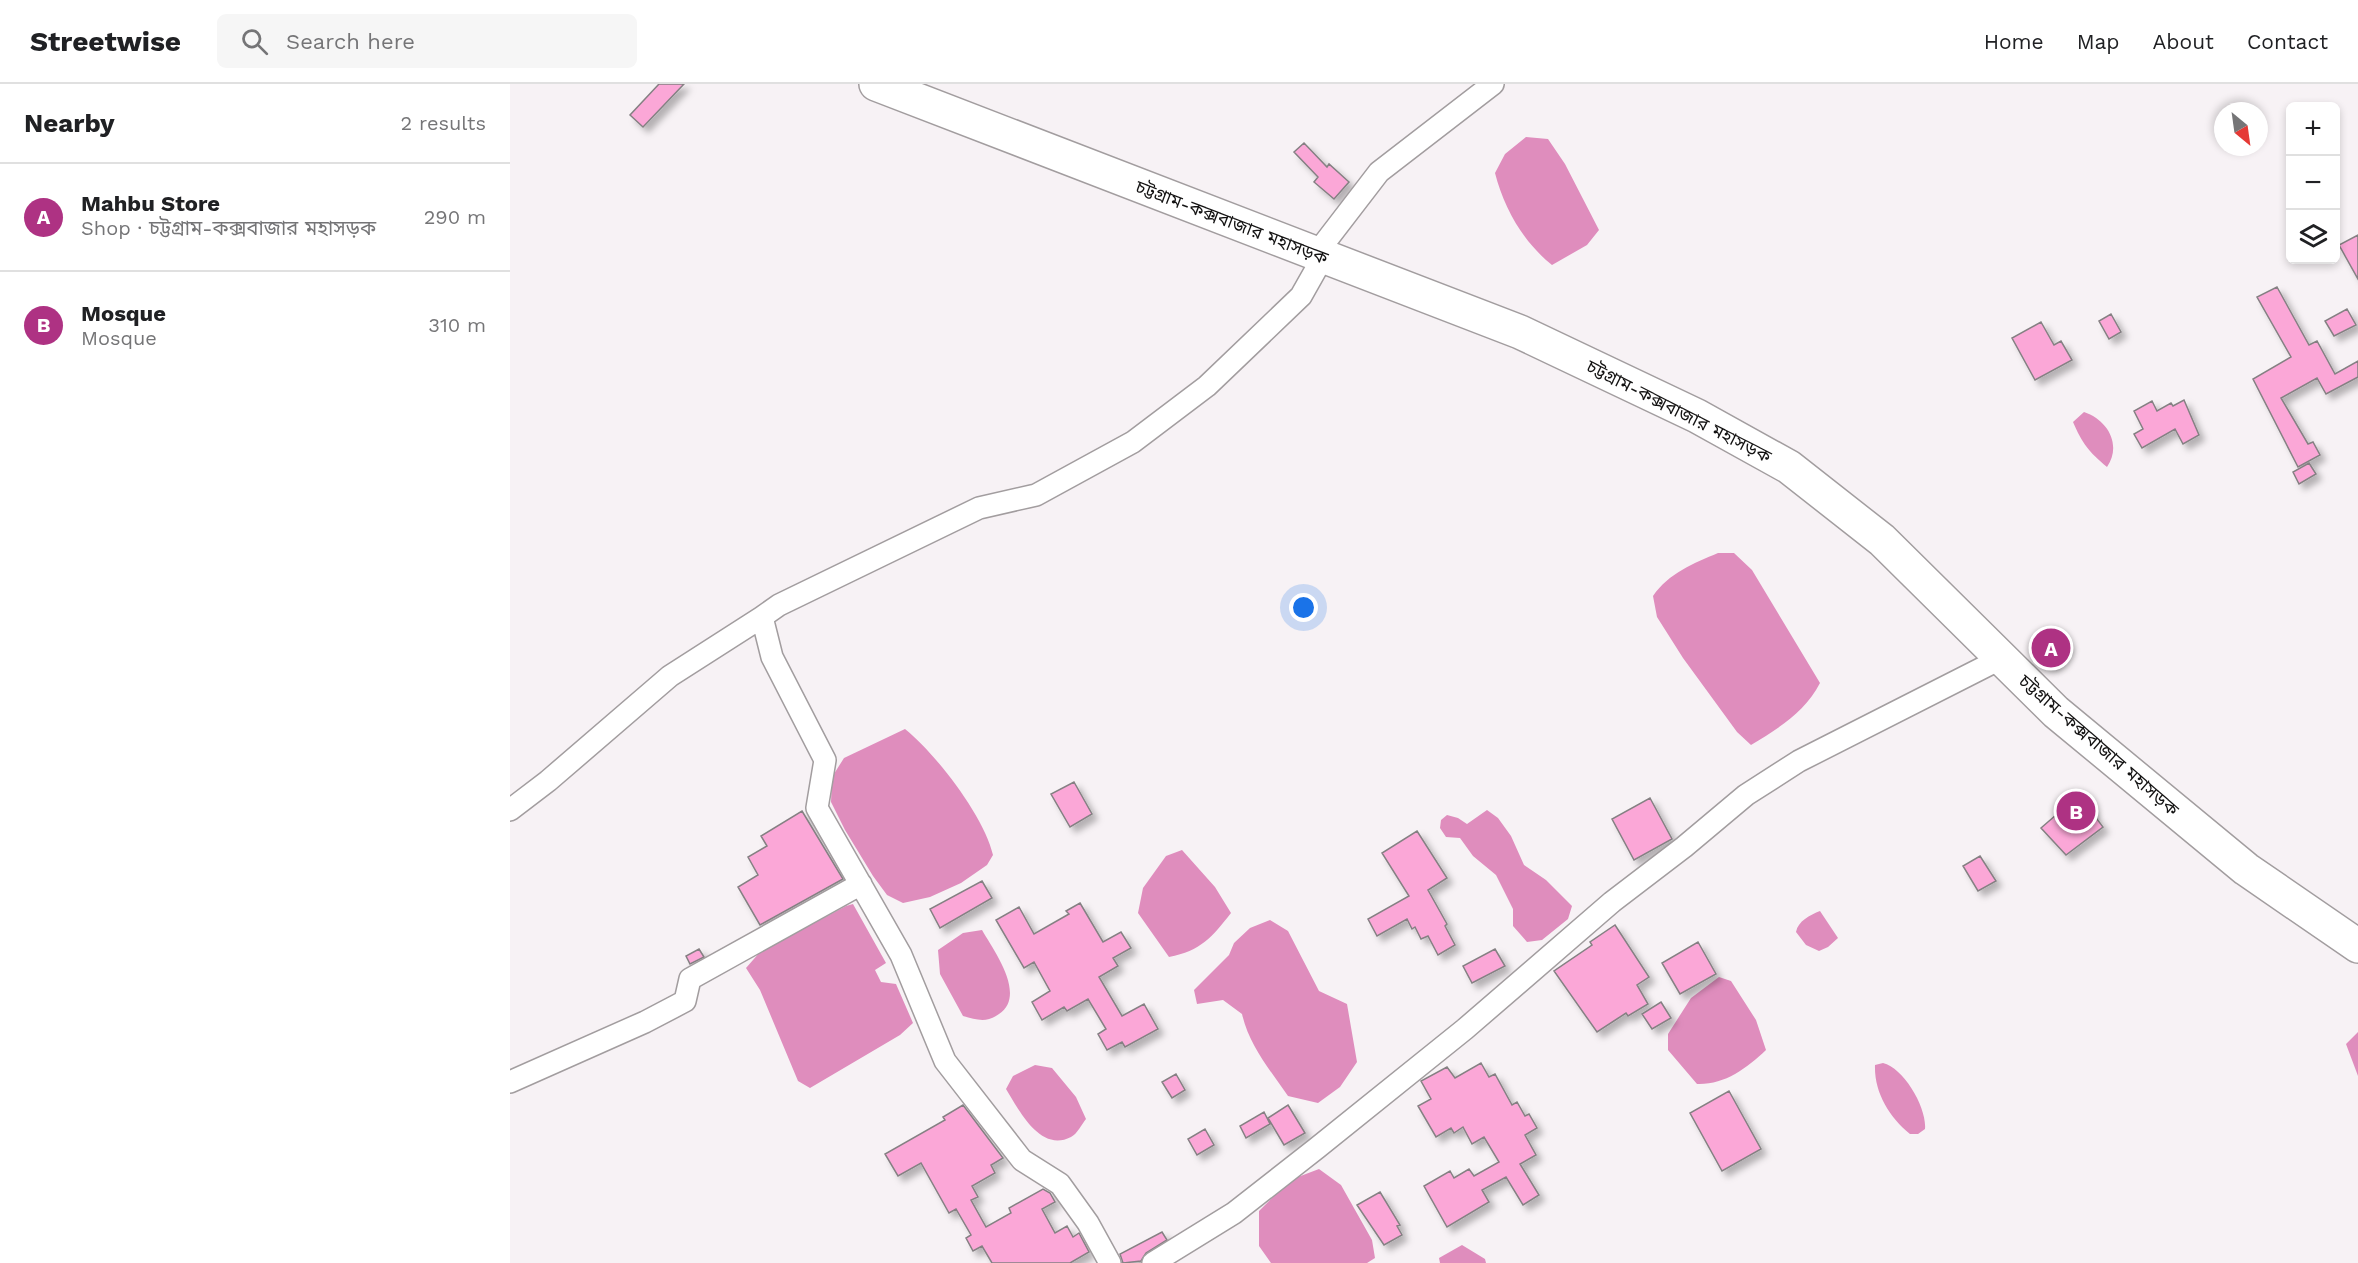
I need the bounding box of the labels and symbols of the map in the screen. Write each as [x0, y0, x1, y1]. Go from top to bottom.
north arrow [2214, 102, 2268, 156]
street label: চট্টগ্রাম-কক্সবাজার মহাসড়ক [1132, 175, 1332, 269]
street label: চট্টগ্রাম-কক্সবাজার মহাসড়ক [1582, 355, 1775, 467]
your location [1289, 593, 1318, 622]
pin: A [2032, 626, 2070, 670]
street label: চট্টগ্রাম-কক্সবাজার মহাসড়ক [2014, 669, 2183, 820]
pin: B [2056, 788, 2096, 834]

